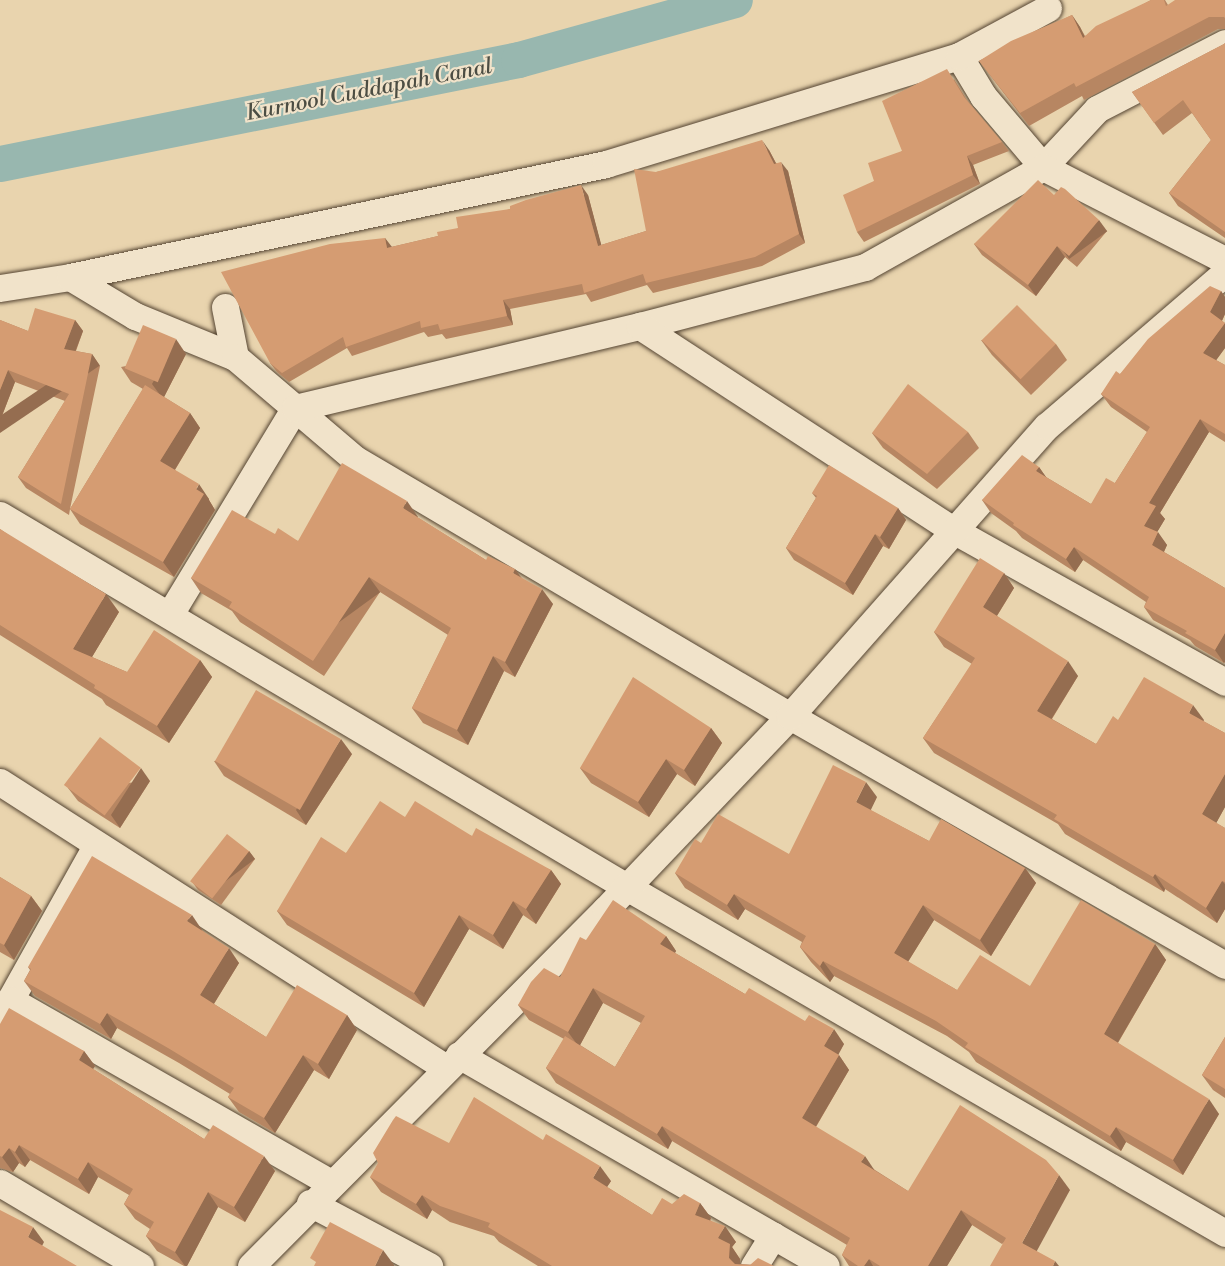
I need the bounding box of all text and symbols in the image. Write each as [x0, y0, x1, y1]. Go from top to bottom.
water label: Kurnool Cuddapah Canal [243, 53, 495, 127]

